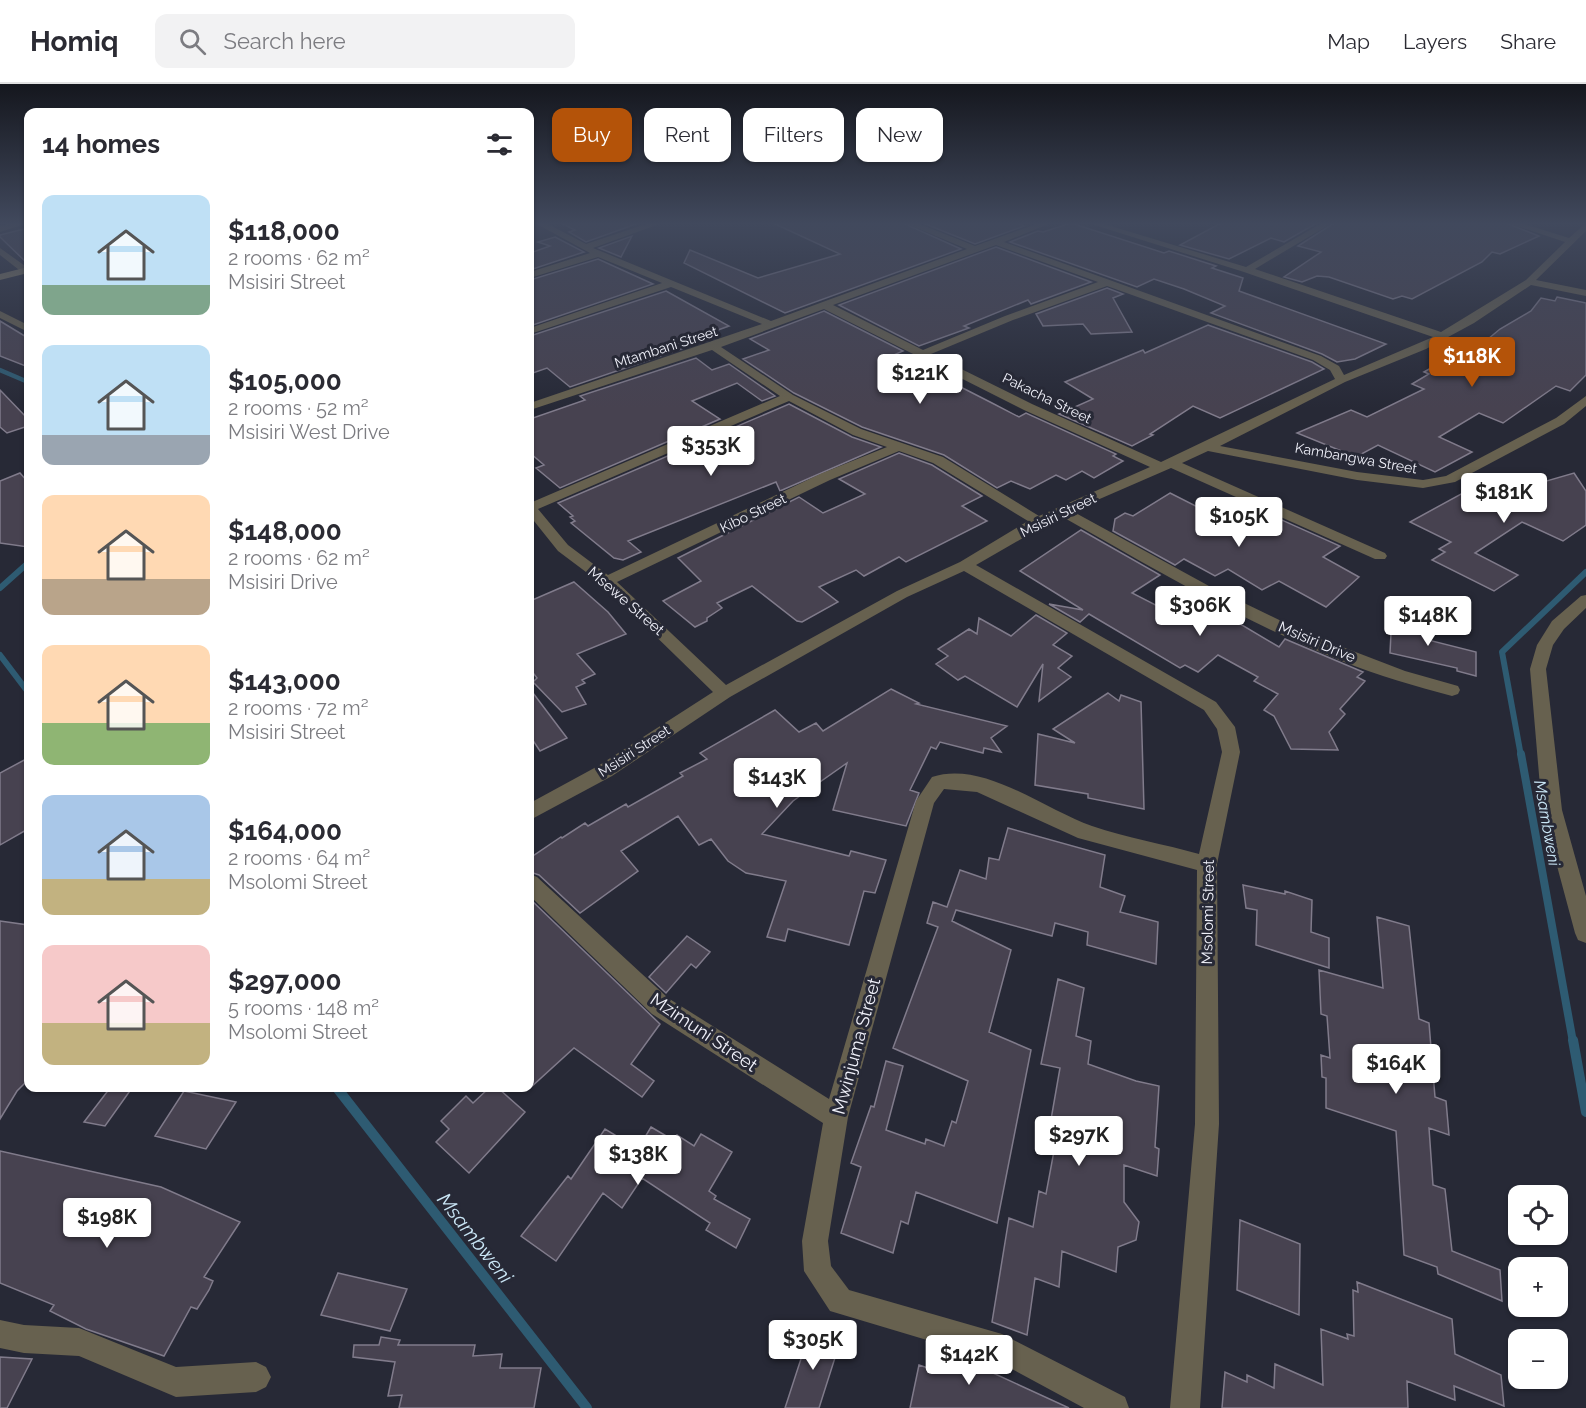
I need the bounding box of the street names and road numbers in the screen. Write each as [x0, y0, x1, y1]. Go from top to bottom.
street label: Mtambani Street [613, 323, 720, 371]
street label: Pakacha Street [1000, 370, 1094, 427]
street label: Kambangwa Street [1294, 439, 1419, 477]
street label: Kibo Street [717, 490, 789, 536]
street label: Msisiri Street [1018, 490, 1099, 540]
street label: Msewe Street [584, 563, 668, 639]
street label: Msisiri Drive [1276, 618, 1359, 666]
street label: Msisiri Street [595, 722, 673, 780]
street label: Msolomi Street [1198, 859, 1218, 965]
street label: Mwinjuma Street [828, 975, 884, 1117]
street label: Mzimuni Street [646, 988, 762, 1076]

